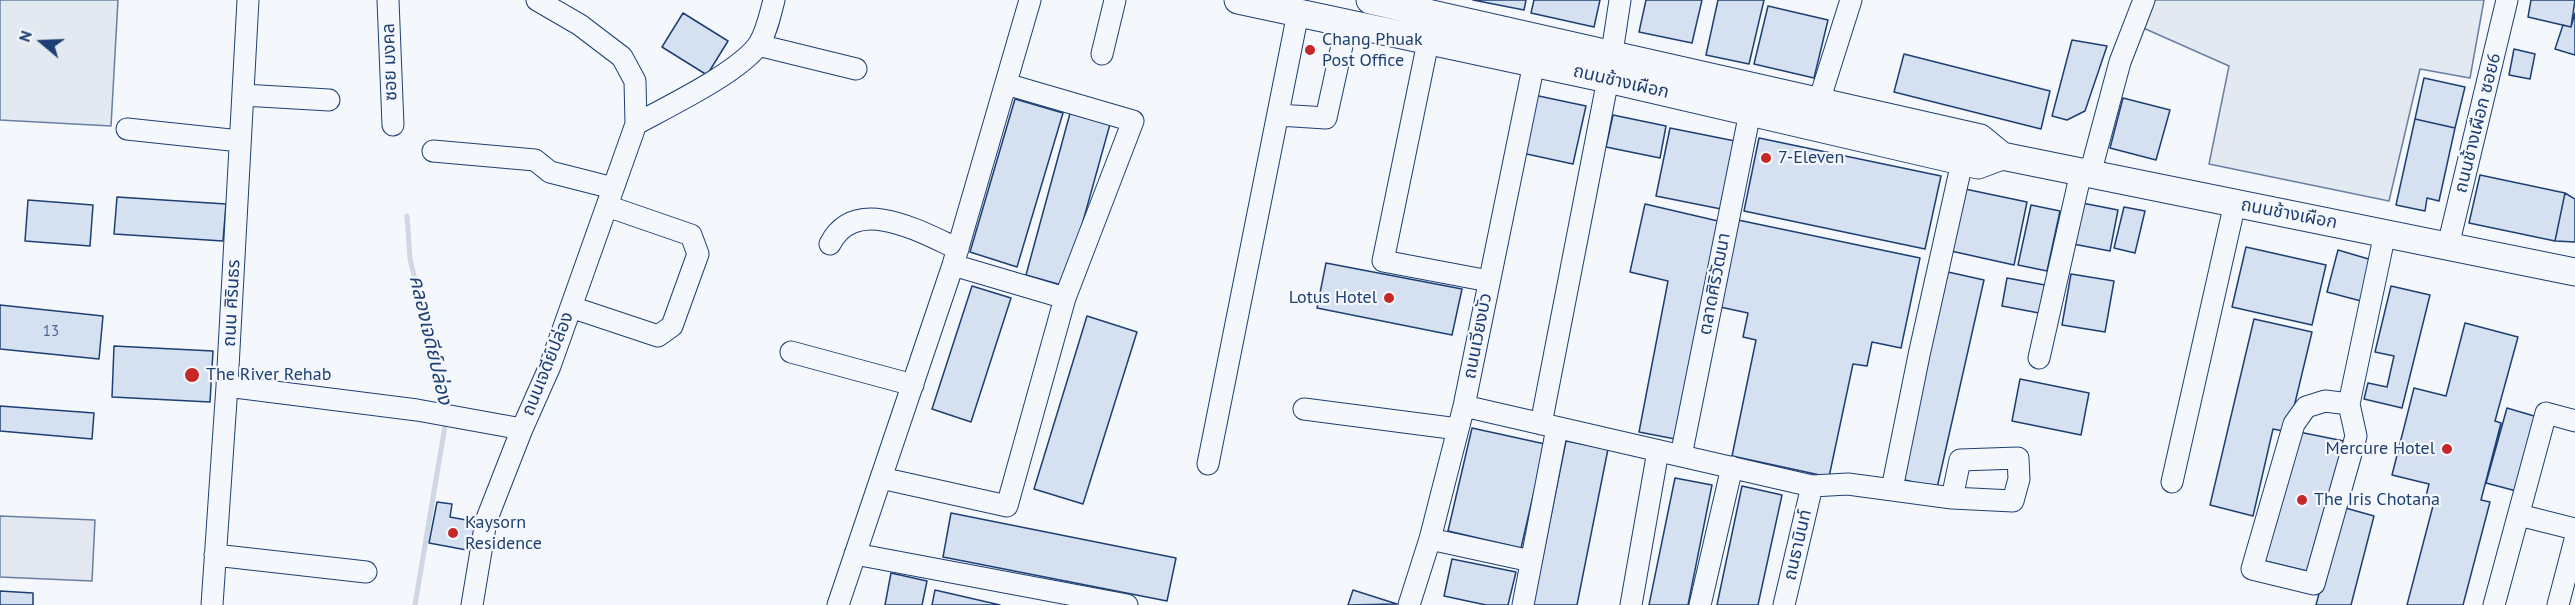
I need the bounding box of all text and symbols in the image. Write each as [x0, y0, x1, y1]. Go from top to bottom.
north arrow [12, 12, 72, 72]
street label: ซอย มงคล [378, 23, 402, 101]
text: N [14, 28, 36, 44]
place label: Chang Phuak Post Office [1322, 29, 1423, 72]
marker: Chang Phuak Post Office [1303, 43, 1317, 57]
street label: ถนนช้างเผือก ซอย6 [2450, 51, 2506, 195]
street label: ถนนช้างเผือก [1571, 60, 1671, 104]
place label: 7-Eleven [1778, 147, 1844, 169]
marker: 7-Eleven [1759, 151, 1773, 165]
street label: ถนนช้างเผือก [2239, 194, 2339, 234]
street label: ตลาดศิริวัฒนา [1695, 231, 1735, 337]
street label: ถนน ศิรินธร [219, 259, 245, 347]
water label: คลองเจดีย์ปล่อง [403, 273, 457, 407]
place label: Lotus Hotel [1289, 287, 1377, 309]
marker: Lotus Hotel [1382, 291, 1396, 305]
street label: ถนนเวียงบัว [1459, 291, 1497, 381]
street label: ถนนเจดีย์ปล่อง [517, 309, 579, 419]
house number: 13 [43, 323, 59, 341]
place label: The River Rehab [206, 364, 331, 386]
marker: The River Rehab [183, 366, 201, 384]
place label: Mercure Hotel [2326, 438, 2435, 460]
marker: Mercure Hotel [2440, 442, 2454, 456]
place label: The Iris Chotana [2314, 489, 2440, 511]
marker: The Iris Chotana [2295, 493, 2309, 507]
street label: ถนธานินท์ [1779, 507, 1817, 583]
place label: Kaysorn Residence [465, 512, 542, 554]
marker: Kaysorn Residence [446, 526, 460, 540]

